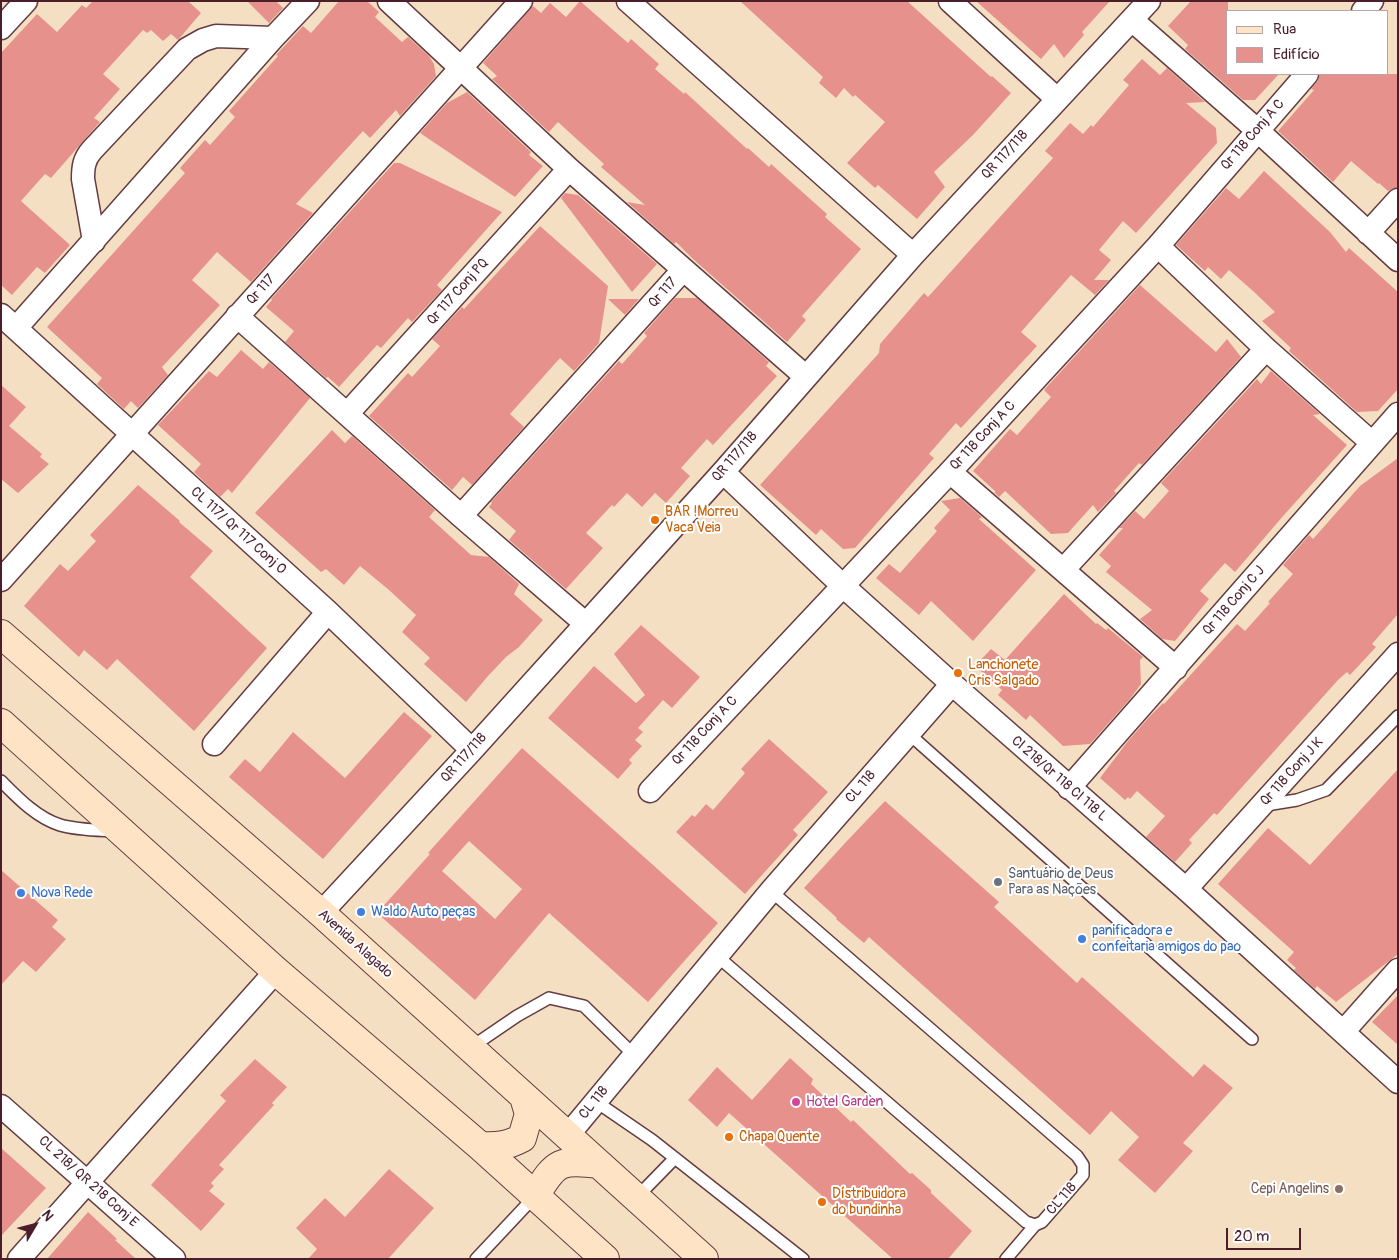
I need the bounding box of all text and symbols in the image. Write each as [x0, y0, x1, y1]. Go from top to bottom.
legend [1226, 10, 1389, 75]
text: Rua [1273, 20, 1296, 39]
text: Edifício [1273, 45, 1319, 64]
street label: Qr 118 Conj A C [1218, 96, 1288, 174]
street label: QR 117/118 [978, 127, 1032, 183]
street label: Qr 117 Conj PQ [424, 255, 492, 329]
street label: Qr 117 [243, 271, 279, 309]
street label: Qr 117 [645, 274, 681, 312]
street label: Qr 118 Conj A C [947, 398, 1019, 474]
street label: QR 117/118 [709, 428, 761, 486]
street label: CL 117/ Qr 117 Conj O [187, 484, 289, 578]
place label: BAR !Morreu Vaca Veia [665, 504, 738, 536]
marker: BAR !Morreu Vaca Veia [649, 514, 661, 526]
street label: Qr 118 Conj C J [1199, 563, 1269, 639]
place label: Lanchonete Cris Salgado [968, 657, 1039, 690]
marker: Lanchonete Cris Salgado [952, 667, 964, 679]
street label: Qr 118 Conj A C [669, 693, 741, 769]
street label: QR 117/118 [437, 730, 491, 786]
street label: Cl 218/Qr 118 Cl 118 L [1007, 733, 1111, 825]
street label: Qr 118 Conj J K [1257, 734, 1327, 810]
street label: CL 118 [842, 767, 880, 807]
place label: Santuário de Deus Para as Nações [1008, 866, 1113, 899]
marker: Santuário de Deus Para as Nações [992, 876, 1004, 888]
place label: Nova Rede [31, 885, 93, 901]
marker: Nova Rede [15, 887, 27, 899]
place label: Waldo Auto peças [371, 904, 475, 920]
street label: Avenida Alagado [314, 906, 396, 982]
marker: Waldo Auto peças [355, 906, 367, 918]
place label: panificadora e confeitaria amigos do pao [1092, 923, 1241, 956]
marker: panificadora e confeitaria amigos do pao [1076, 933, 1088, 945]
street label: CL 118 [576, 1083, 612, 1123]
place label: Hotel Garden [806, 1094, 883, 1110]
marker: Hotel Garden [790, 1096, 802, 1108]
place label: Chapa Quente [739, 1129, 819, 1145]
marker: Chapa Quente [723, 1131, 735, 1143]
street label: CL 218/ QR 218 Conj E [35, 1133, 141, 1231]
street label: CL 118 [1043, 1179, 1081, 1219]
place label: Cepi Angelins [1251, 1181, 1329, 1197]
marker: Cepi Angelins [1333, 1183, 1345, 1195]
place label: Dístribuidora do bundinha [832, 1186, 906, 1218]
marker: Dístribuidora do bundinha [816, 1196, 828, 1208]
north arrow [10, 1200, 60, 1250]
text: N [38, 1207, 57, 1225]
scale bar [1229, 1218, 1304, 1250]
text: 20 m [1234, 1227, 1269, 1246]

